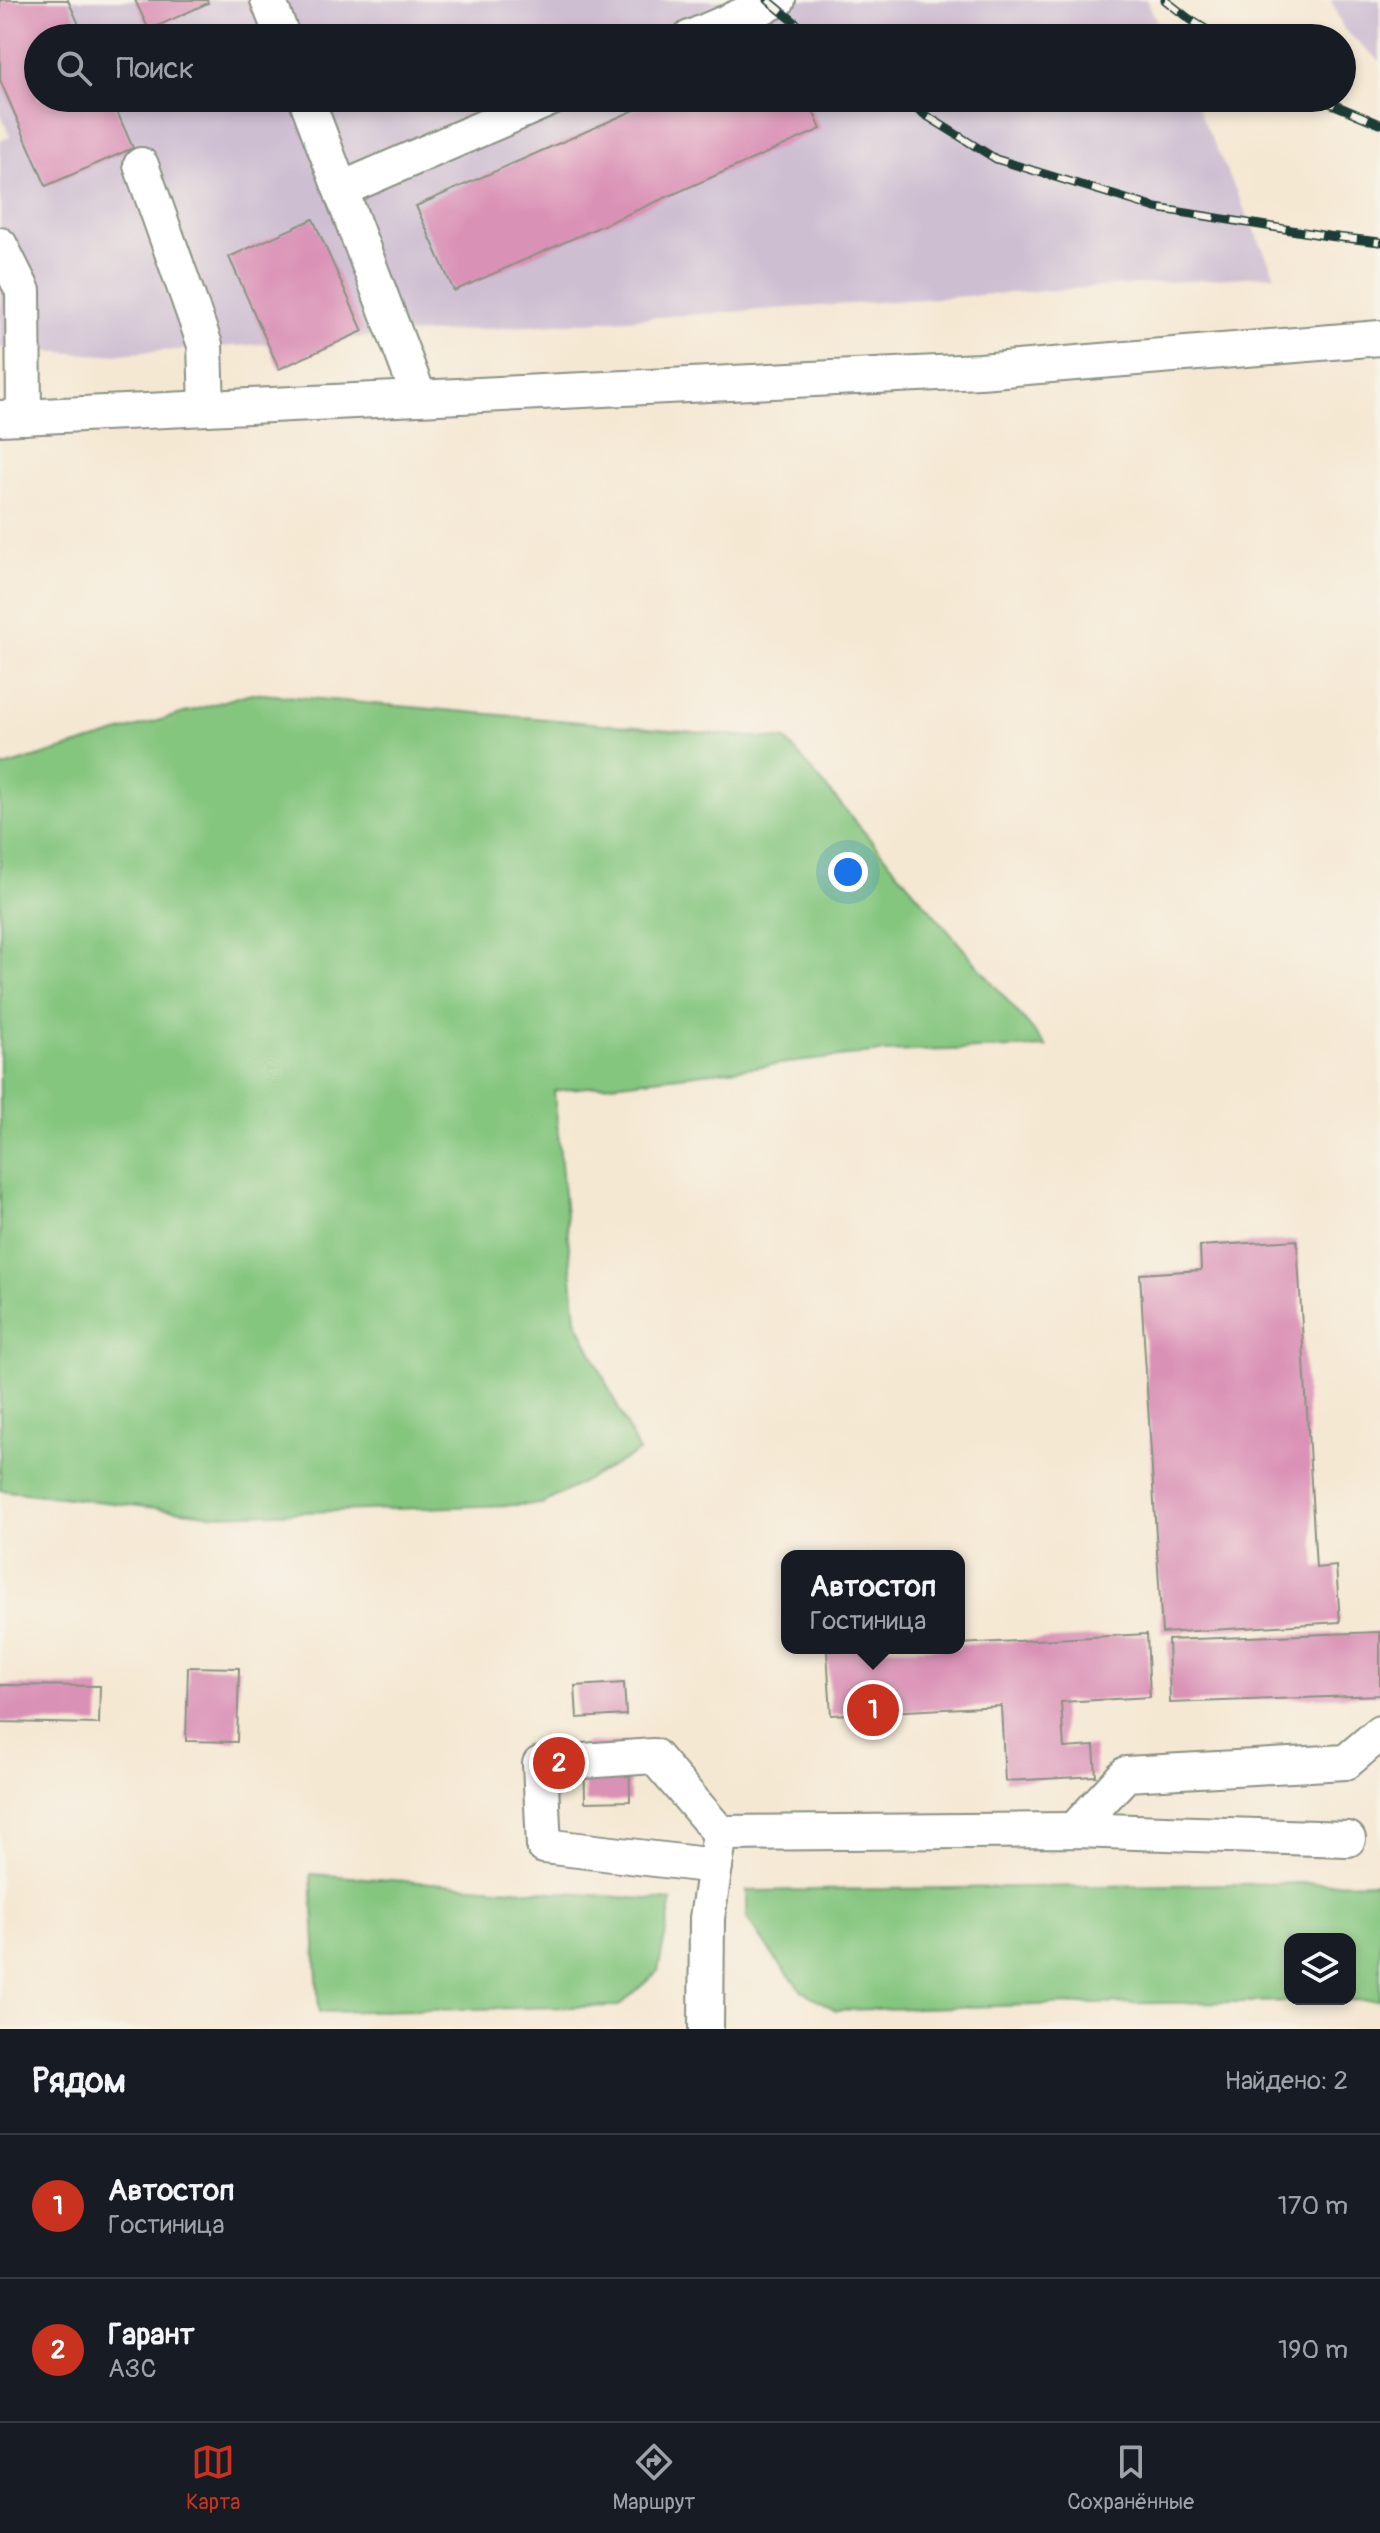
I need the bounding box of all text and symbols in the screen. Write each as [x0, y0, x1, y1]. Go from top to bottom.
search box [24, 24, 1356, 112]
icon: search [52, 46, 96, 90]
text: Поиск [116, 50, 194, 87]
your location [828, 852, 868, 892]
popup [781, 1550, 965, 1654]
text: Автостоп [810, 1568, 936, 1605]
text: Гостиница [810, 1605, 926, 1637]
pin: 1 [847, 1680, 899, 1740]
pin: 2 [533, 1733, 585, 1793]
map controls [1284, 1933, 1356, 2005]
button: layers [1284, 1933, 1356, 2005]
text: Рядом [32, 2060, 126, 2103]
text: Найдено: 2 [1224, 2065, 1348, 2097]
text: Автостоп [108, 2172, 234, 2209]
text: 1 [53, 2190, 63, 2222]
text: 170 m [1278, 2190, 1348, 2222]
text: Гостиница [108, 2209, 225, 2241]
text: Гарант [108, 2316, 194, 2353]
text: 2 [51, 2334, 65, 2366]
text: 190 m [1278, 2334, 1348, 2366]
text: АЗС [108, 2353, 157, 2385]
tab: Карта [186, 2440, 241, 2516]
tab: Маршрут [612, 2440, 695, 2516]
tab: Сохранённые [1067, 2440, 1194, 2516]

